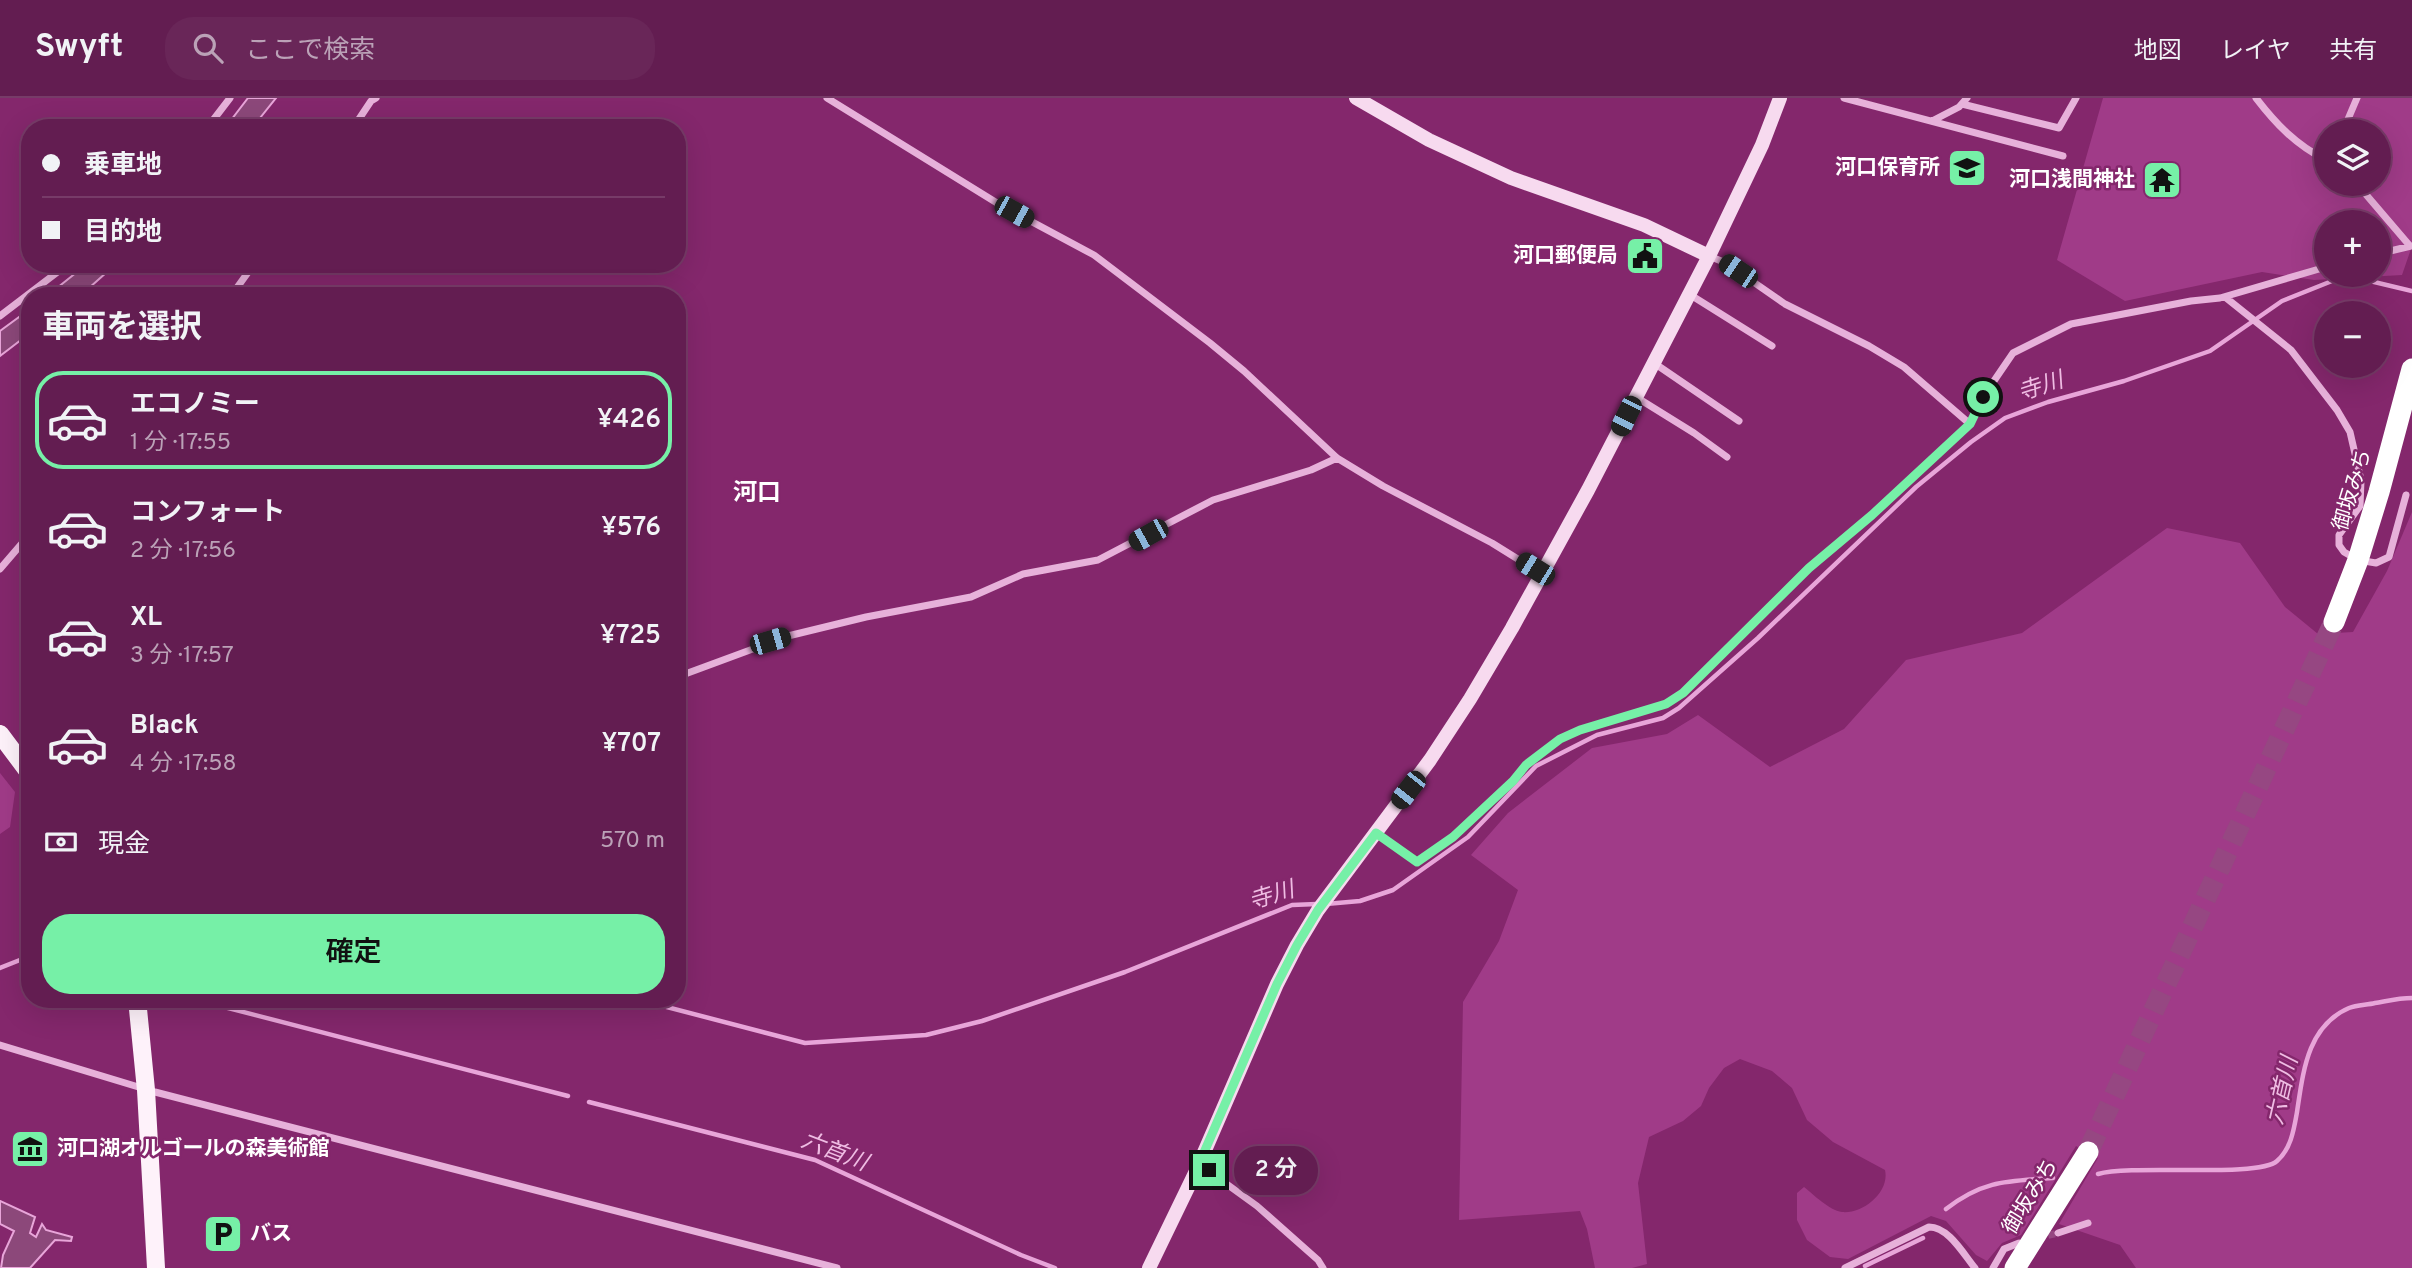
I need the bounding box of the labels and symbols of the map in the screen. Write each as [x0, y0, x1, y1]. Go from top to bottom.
school or university icon: 河口保育所 [1946, 147, 1988, 189]
place label: 河口保育所 [1835, 155, 1940, 182]
temple icon: 河口浅間神社 [2141, 159, 2183, 201]
place label: 河口浅間神社 [2009, 167, 2135, 194]
car [991, 193, 1038, 231]
public building icon: 河口郵便局 [1624, 235, 1666, 277]
place label: 河口郵便局 [1513, 243, 1618, 270]
car [1715, 251, 1762, 291]
water label: 寺川 [2015, 366, 2070, 409]
route start [1967, 381, 1999, 413]
car [1608, 393, 1645, 439]
street label: 御坂みち [2328, 446, 2378, 534]
district label: 河口 [733, 479, 781, 509]
car [1125, 516, 1172, 554]
car [1512, 549, 1559, 589]
car [747, 625, 794, 657]
car [1387, 767, 1430, 813]
water label: 寺川 [1246, 876, 1301, 918]
water label: 六首川 [2262, 1051, 2307, 1128]
water label: 六首川 [797, 1127, 874, 1180]
museum icon: 河口湖オルゴールの森美術館 [9, 1128, 51, 1170]
place label: 河口湖オルゴールの森美術館 [57, 1136, 330, 1163]
callout: 2 分 [1234, 1146, 1318, 1194]
route end [1193, 1154, 1225, 1186]
street label: 御坂みち [1997, 1154, 2065, 1240]
parking icon: バス [202, 1213, 244, 1255]
place label: バス [250, 1221, 292, 1248]

